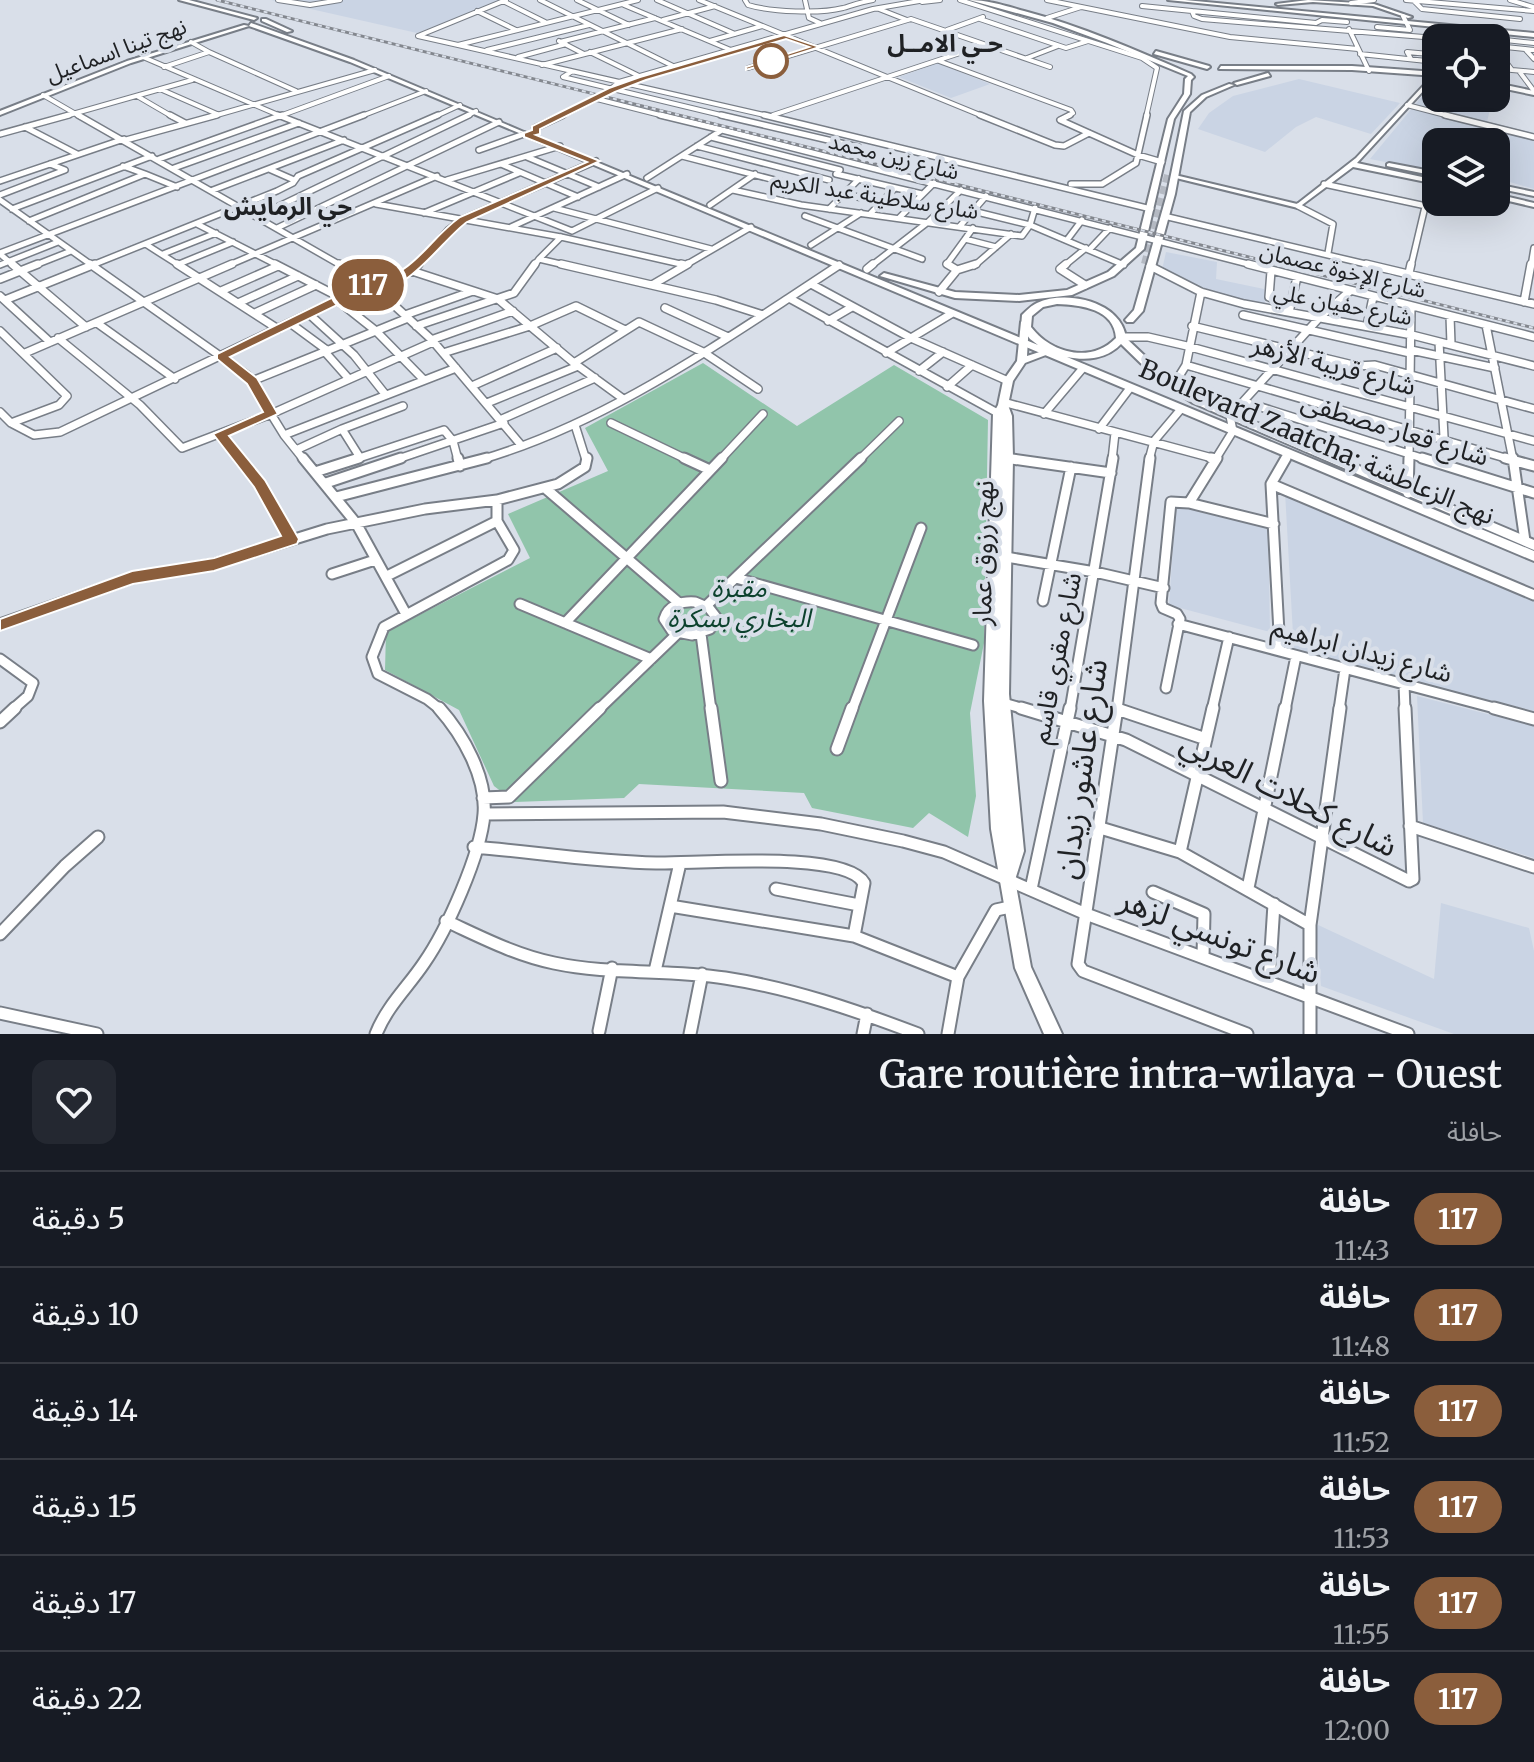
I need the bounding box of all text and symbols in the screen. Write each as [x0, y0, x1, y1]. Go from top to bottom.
street label: نهج تينا اسماعيل [42, 12, 191, 91]
map controls [1422, 24, 1510, 216]
button: locate [1422, 24, 1510, 112]
district label: حـي الامــل [887, 28, 1003, 64]
unlabelled marker [754, 44, 788, 78]
street label: شارع زين محمد [825, 126, 962, 189]
button: layers [1422, 128, 1510, 216]
street label: شارع سلاطينة عبد الكريم [769, 165, 981, 228]
district label: حي الرمايش [224, 191, 352, 227]
street label: شارع الإخوة عصمان [1257, 236, 1429, 307]
line badge: 117 [322, 259, 414, 311]
text: 117 [348, 267, 388, 303]
street label: شارع حفيان علي [1271, 277, 1415, 334]
street label: شارع قريبة الأزهر [1247, 327, 1420, 405]
street label: Boulevard Zaatcha; نهج الزعاطشة [1133, 352, 1500, 535]
street label: شارع قعار مصطفى [1297, 384, 1493, 476]
street label: نهج رزوق عمار [965, 480, 1004, 627]
street label: شارع مقري قاسم [1023, 569, 1092, 747]
park label: مقبرة البخاري بسكرة [667, 571, 813, 638]
street label: شارع زيدان ابراهيم [1267, 610, 1456, 693]
street label: شارع عاشور زيدان [1046, 656, 1120, 882]
street label: شارع كحلات العربي [1172, 722, 1404, 870]
street label: شارع تونسي لزهر [1111, 879, 1326, 997]
text: Gare routière intra-wilaya - Ouest [879, 1051, 1502, 1098]
button: heart [32, 1060, 116, 1144]
text: حافلة [1447, 1115, 1502, 1148]
text: حافلة [1319, 1182, 1390, 1220]
text: 5 دقيقة [32, 1199, 125, 1237]
text: 117 [1438, 1201, 1478, 1237]
text: 11:43 [1334, 1234, 1390, 1267]
text: حافلة [1319, 1278, 1390, 1316]
text: 10 دقيقة [32, 1295, 139, 1333]
text: 117 [1438, 1297, 1478, 1333]
text: 11:48 [1331, 1330, 1390, 1363]
text: حافلة [1319, 1374, 1390, 1412]
text: 14 دقيقة [32, 1391, 138, 1429]
text: 117 [1438, 1393, 1478, 1429]
text: 11:52 [1333, 1426, 1390, 1459]
text: حافلة [1319, 1470, 1390, 1508]
text: 15 دقيقة [32, 1487, 138, 1525]
text: 117 [1438, 1489, 1478, 1525]
text: 11:53 [1333, 1522, 1390, 1555]
text: حافلة [1319, 1566, 1390, 1604]
text: 17 دقيقة [32, 1583, 136, 1621]
text: 117 [1438, 1585, 1478, 1621]
text: 11:55 [1333, 1618, 1390, 1651]
text: حافلة [1319, 1662, 1390, 1700]
text: 22 دقيقة [32, 1679, 143, 1717]
text: 117 [1438, 1681, 1478, 1717]
text: 12:00 [1324, 1714, 1390, 1747]

